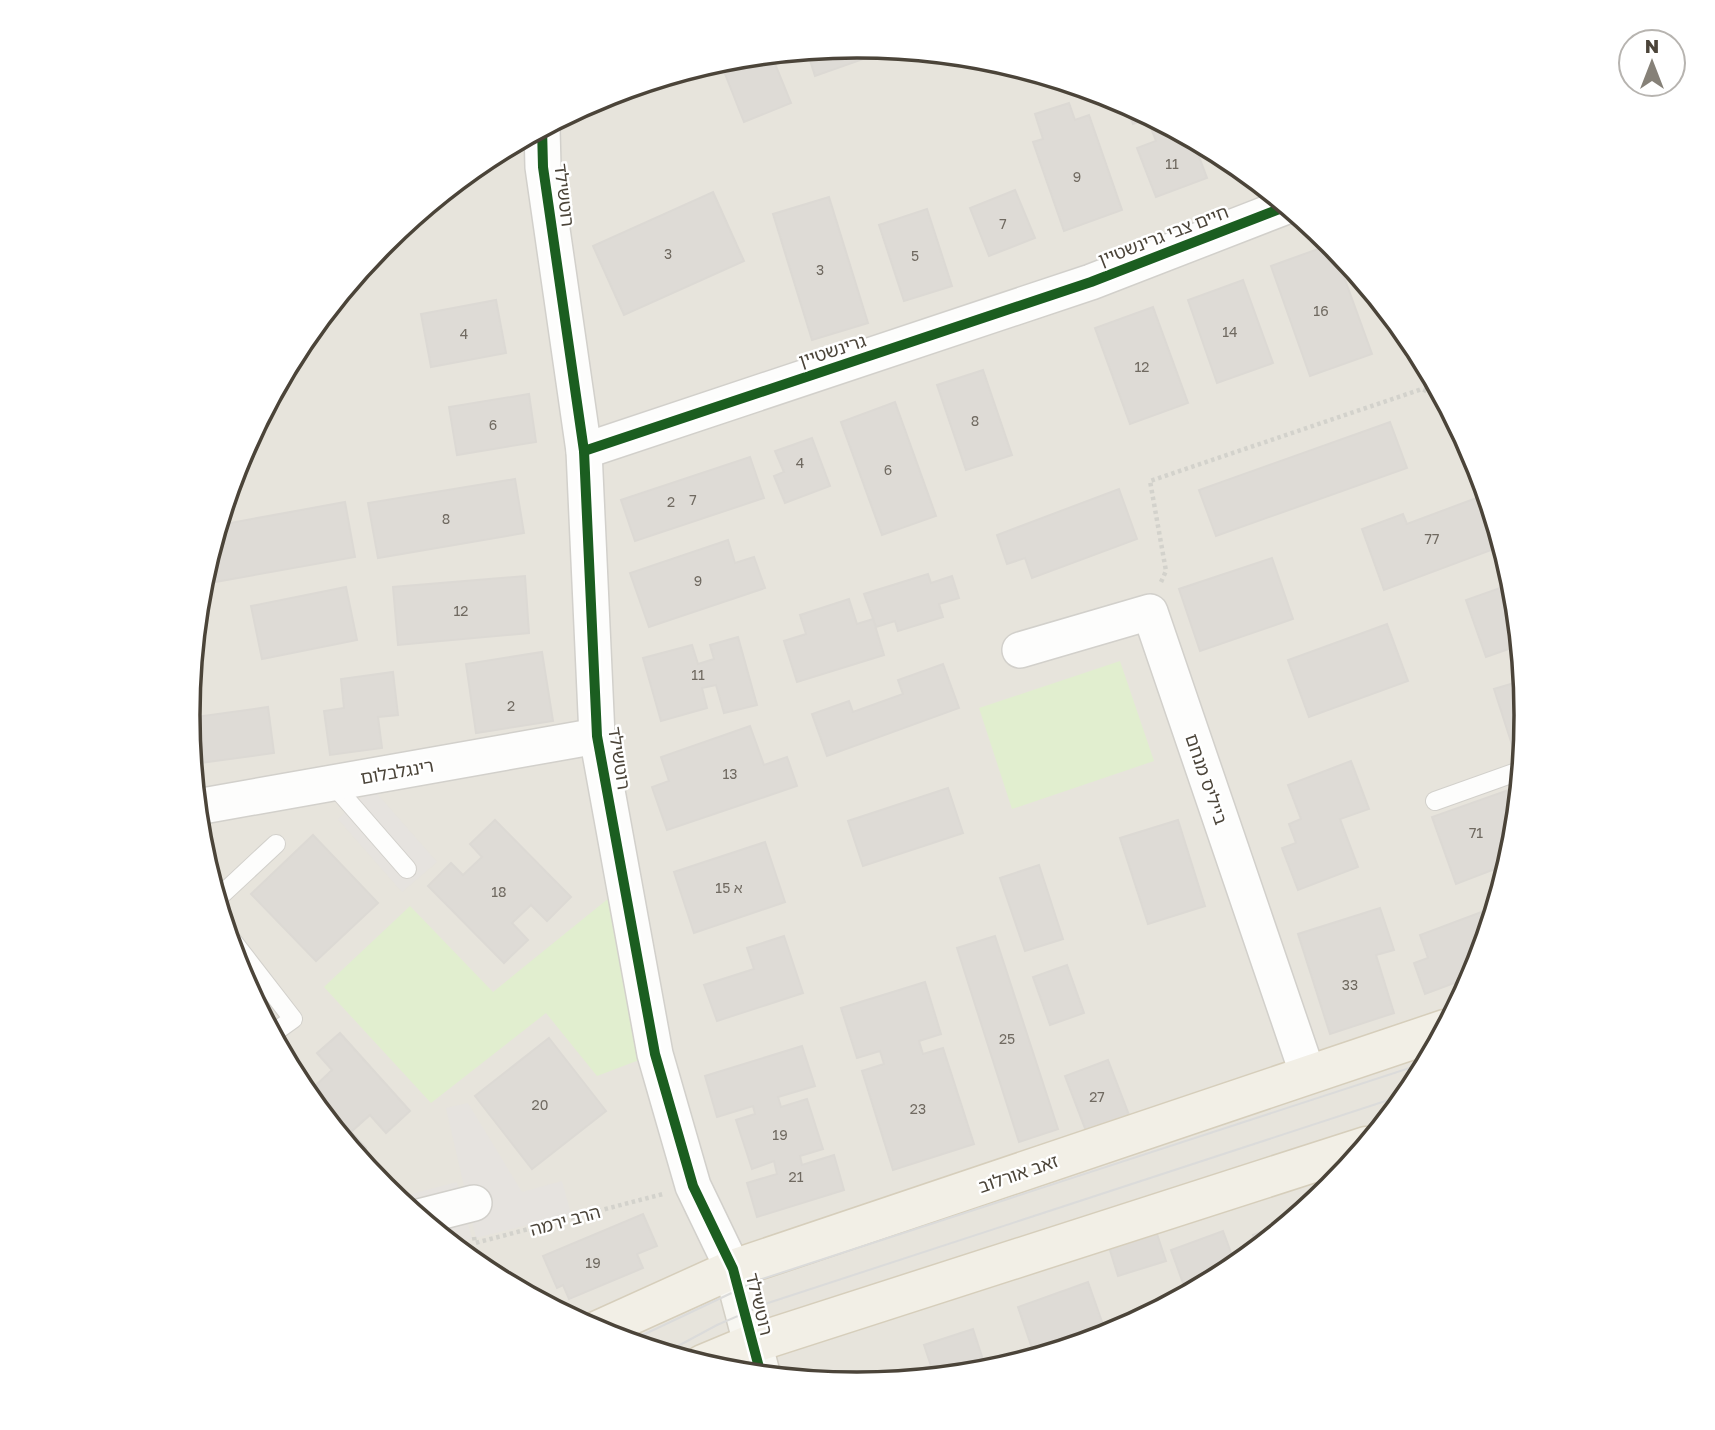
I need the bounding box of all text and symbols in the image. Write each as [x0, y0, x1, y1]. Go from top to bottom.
north arrow [1617, 28, 1687, 98]
text: N [1645, 34, 1659, 57]
house number: 11 [1165, 155, 1179, 172]
street label: רוטשילד [550, 162, 580, 228]
house number: 9 [1073, 168, 1081, 185]
street label: חיים צבי גרינשטיין [1095, 200, 1231, 270]
house number: 7 [999, 215, 1007, 232]
house number: 3 [664, 245, 672, 262]
house number: 5 [911, 247, 919, 264]
house number: 3 [816, 261, 824, 278]
house number: 16 [1313, 302, 1329, 319]
house number: 14 [1222, 323, 1238, 340]
house number: 4 [460, 325, 468, 342]
street label: גרינשטיין [796, 329, 869, 371]
house number: 12 [1135, 358, 1149, 375]
house number: 8 [971, 412, 979, 429]
house number: 6 [489, 416, 497, 433]
house number: 4 [796, 454, 804, 471]
house number: 6 [884, 461, 892, 478]
house number: 7 [689, 491, 697, 508]
house number: 2 [667, 493, 675, 510]
house number: 8 [442, 510, 450, 527]
house number: 77 [1425, 530, 1439, 547]
house number: 9 [694, 572, 702, 589]
house number: 12 [454, 602, 468, 619]
house number: 11 [691, 666, 705, 683]
house number: 2 [507, 697, 515, 714]
street label: רוטשילד [604, 725, 636, 791]
street label: בייליס מנחם [1181, 731, 1233, 827]
street label: רינגלבלום [359, 754, 435, 788]
house number: 13 [723, 765, 737, 782]
house number: 71 [1469, 824, 1483, 841]
house number: 15 א [715, 879, 743, 896]
house number: 18 [491, 883, 507, 900]
house number: 33 [1342, 976, 1358, 993]
house number: 25 [999, 1030, 1015, 1047]
house number: 27 [1089, 1088, 1105, 1105]
house number: 20 [532, 1096, 548, 1113]
house number: 23 [910, 1100, 926, 1117]
house number: 19 [772, 1126, 788, 1143]
street label: זאב אורלוב [975, 1149, 1061, 1197]
house number: 21 [789, 1168, 804, 1185]
street label: הרב ירמה [527, 1200, 603, 1240]
house number: 19 [585, 1254, 601, 1271]
street label: רוטשילד [742, 1271, 778, 1337]

